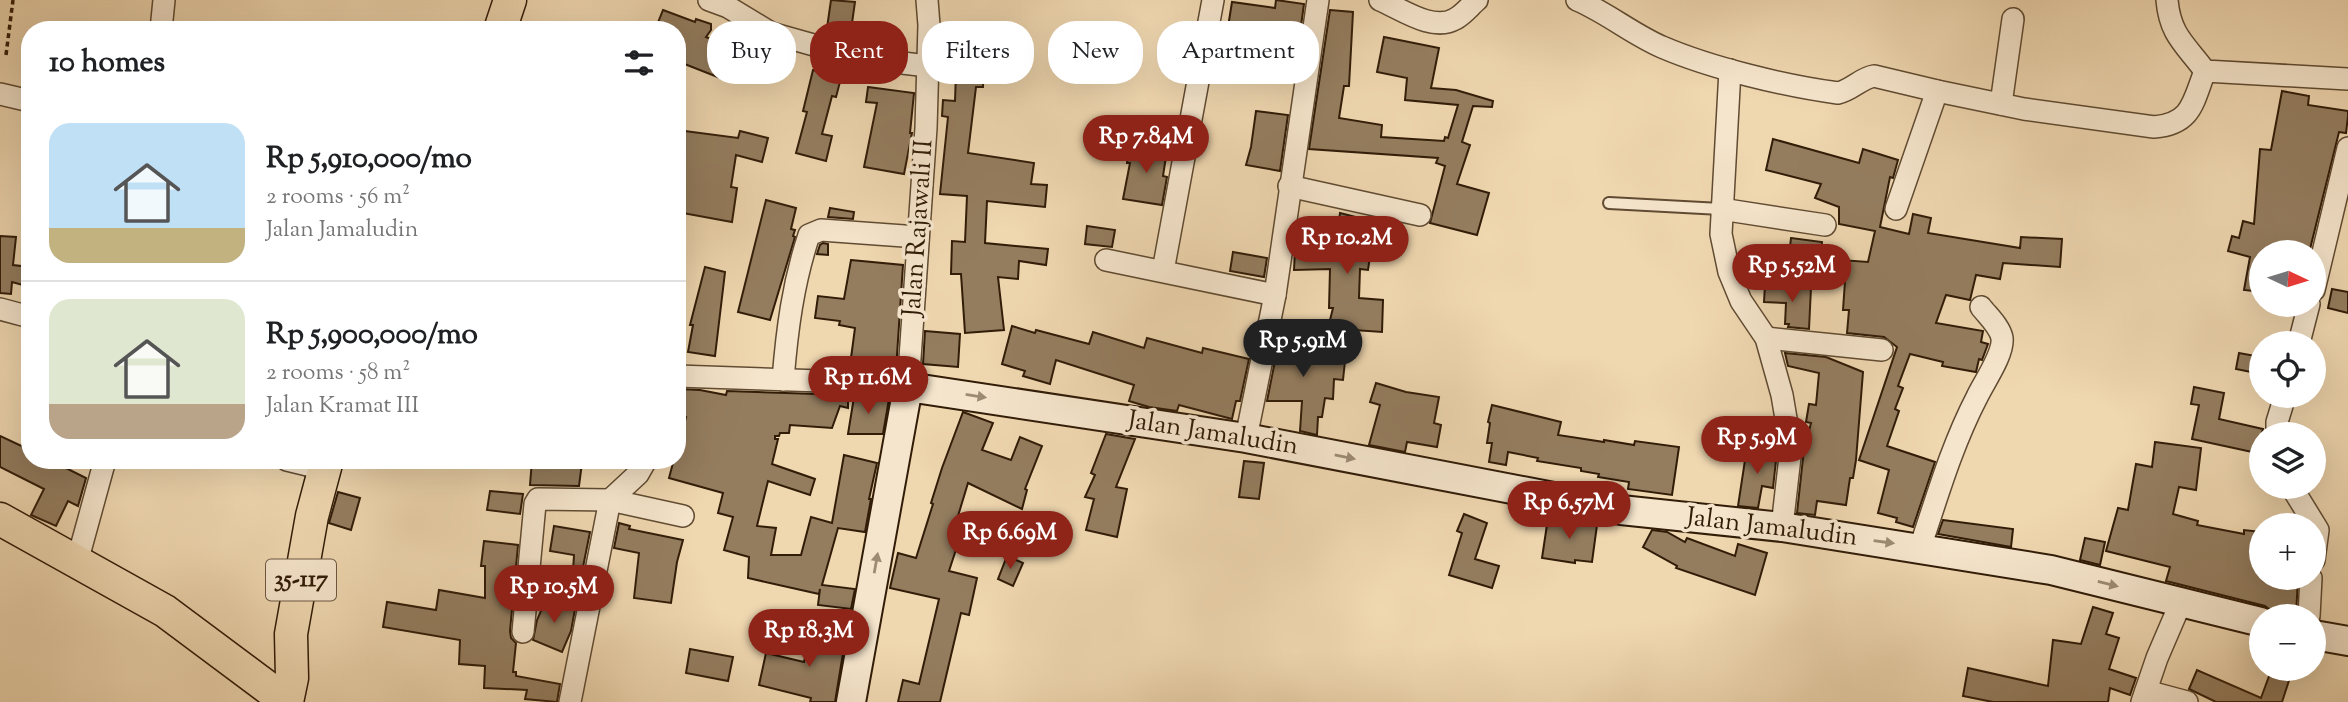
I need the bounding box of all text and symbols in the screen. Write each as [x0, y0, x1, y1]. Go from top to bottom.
chip: Buy [707, 21, 796, 84]
chip: Rent [810, 21, 908, 84]
chip: Filters [922, 21, 1034, 84]
chip: New [1048, 21, 1143, 84]
chip: Apartment [1157, 21, 1319, 84]
text: 10 homes [49, 42, 165, 85]
icon: filters [620, 44, 658, 82]
pin: Rp 7.84M [1074, 116, 1218, 175]
text: Rp 7.84M [1099, 121, 1193, 154]
text: Rp 5,910,000/mo [266, 138, 472, 181]
street label: Jalan Rajawali II [894, 138, 944, 320]
icon: home [105, 151, 189, 235]
text: 2 rooms · 56 m² [266, 181, 410, 214]
text: Jalan Jamaludin [266, 214, 418, 247]
pin: Rp 10.2M [1275, 216, 1419, 276]
text: Rp 10.2M [1302, 222, 1392, 255]
north arrow [2249, 240, 2326, 317]
map controls [2249, 240, 2326, 681]
pin: Rp 5.52M [1720, 244, 1864, 304]
text: Rp 5.52M [1748, 250, 1836, 283]
text: Rp 5,900,000/mo [266, 314, 478, 357]
pin: Rp 5.91M [1231, 320, 1375, 379]
text: Rp 5.91M [1259, 325, 1347, 358]
icon: home [105, 327, 189, 411]
button: locate [2249, 331, 2326, 408]
pin: Rp 11.6M [796, 356, 940, 416]
text: 2 rooms · 58 m² [266, 357, 410, 390]
text: Rp 11.6M [824, 362, 912, 395]
text: Jalan Kramat III [266, 390, 419, 423]
one-way arrow [965, 391, 987, 402]
street label: Jalan Jamaludin [1123, 402, 1301, 466]
pin: Rp 5.9M [1692, 416, 1822, 476]
text: Rp 5.9M [1717, 422, 1797, 455]
button: layers [2249, 422, 2326, 499]
one-way arrow [1334, 452, 1356, 463]
pin: Rp 6.57M [1497, 482, 1641, 541]
text: Rp 6.57M [1524, 487, 1614, 520]
street label: Jalan Jamaludin [1682, 499, 1860, 557]
pin: Rp 6.69M [938, 512, 1082, 571]
button: + [2249, 513, 2326, 590]
text: Rp 6.69M [963, 517, 1057, 550]
one-way arrow [1873, 537, 1895, 548]
one-way arrow [871, 551, 882, 573]
road number: 35-117 [266, 560, 336, 600]
pin: Rp 10.5M [482, 566, 626, 625]
text: Rp 10.5M [510, 571, 598, 604]
one-way arrow [2097, 579, 2119, 590]
button: − [2249, 604, 2326, 681]
pin: Rp 18.3M [737, 610, 881, 669]
text: Rp 18.3M [764, 615, 854, 648]

